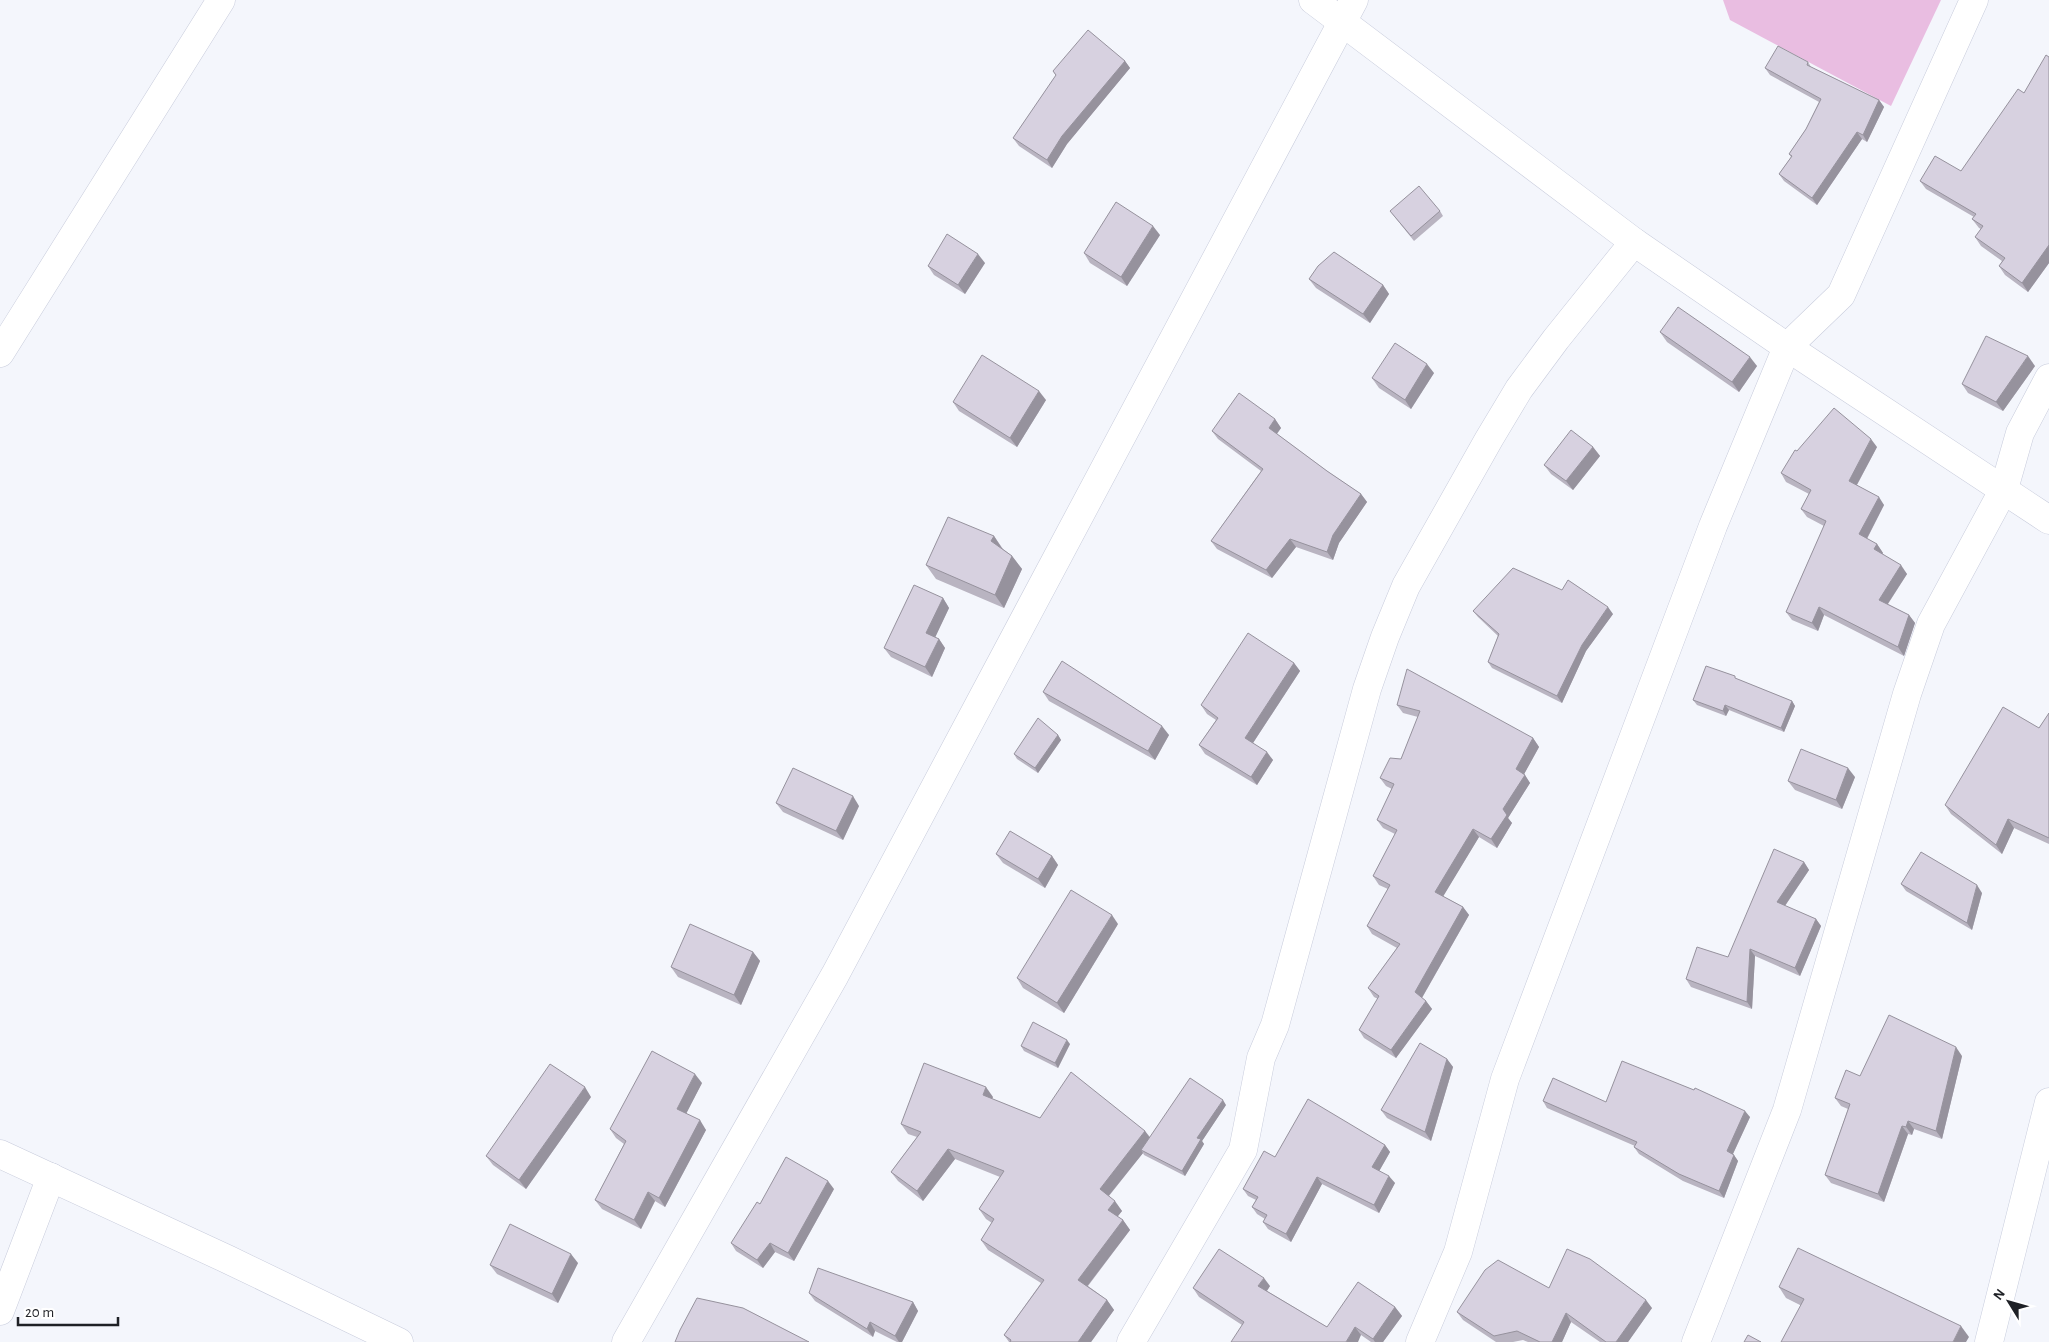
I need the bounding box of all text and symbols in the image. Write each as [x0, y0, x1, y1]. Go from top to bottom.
north arrow [1984, 1277, 2034, 1327]
text: N [1991, 1287, 2008, 1303]
scale bar [18, 1294, 118, 1326]
text: 20 m [25, 1305, 54, 1320]

